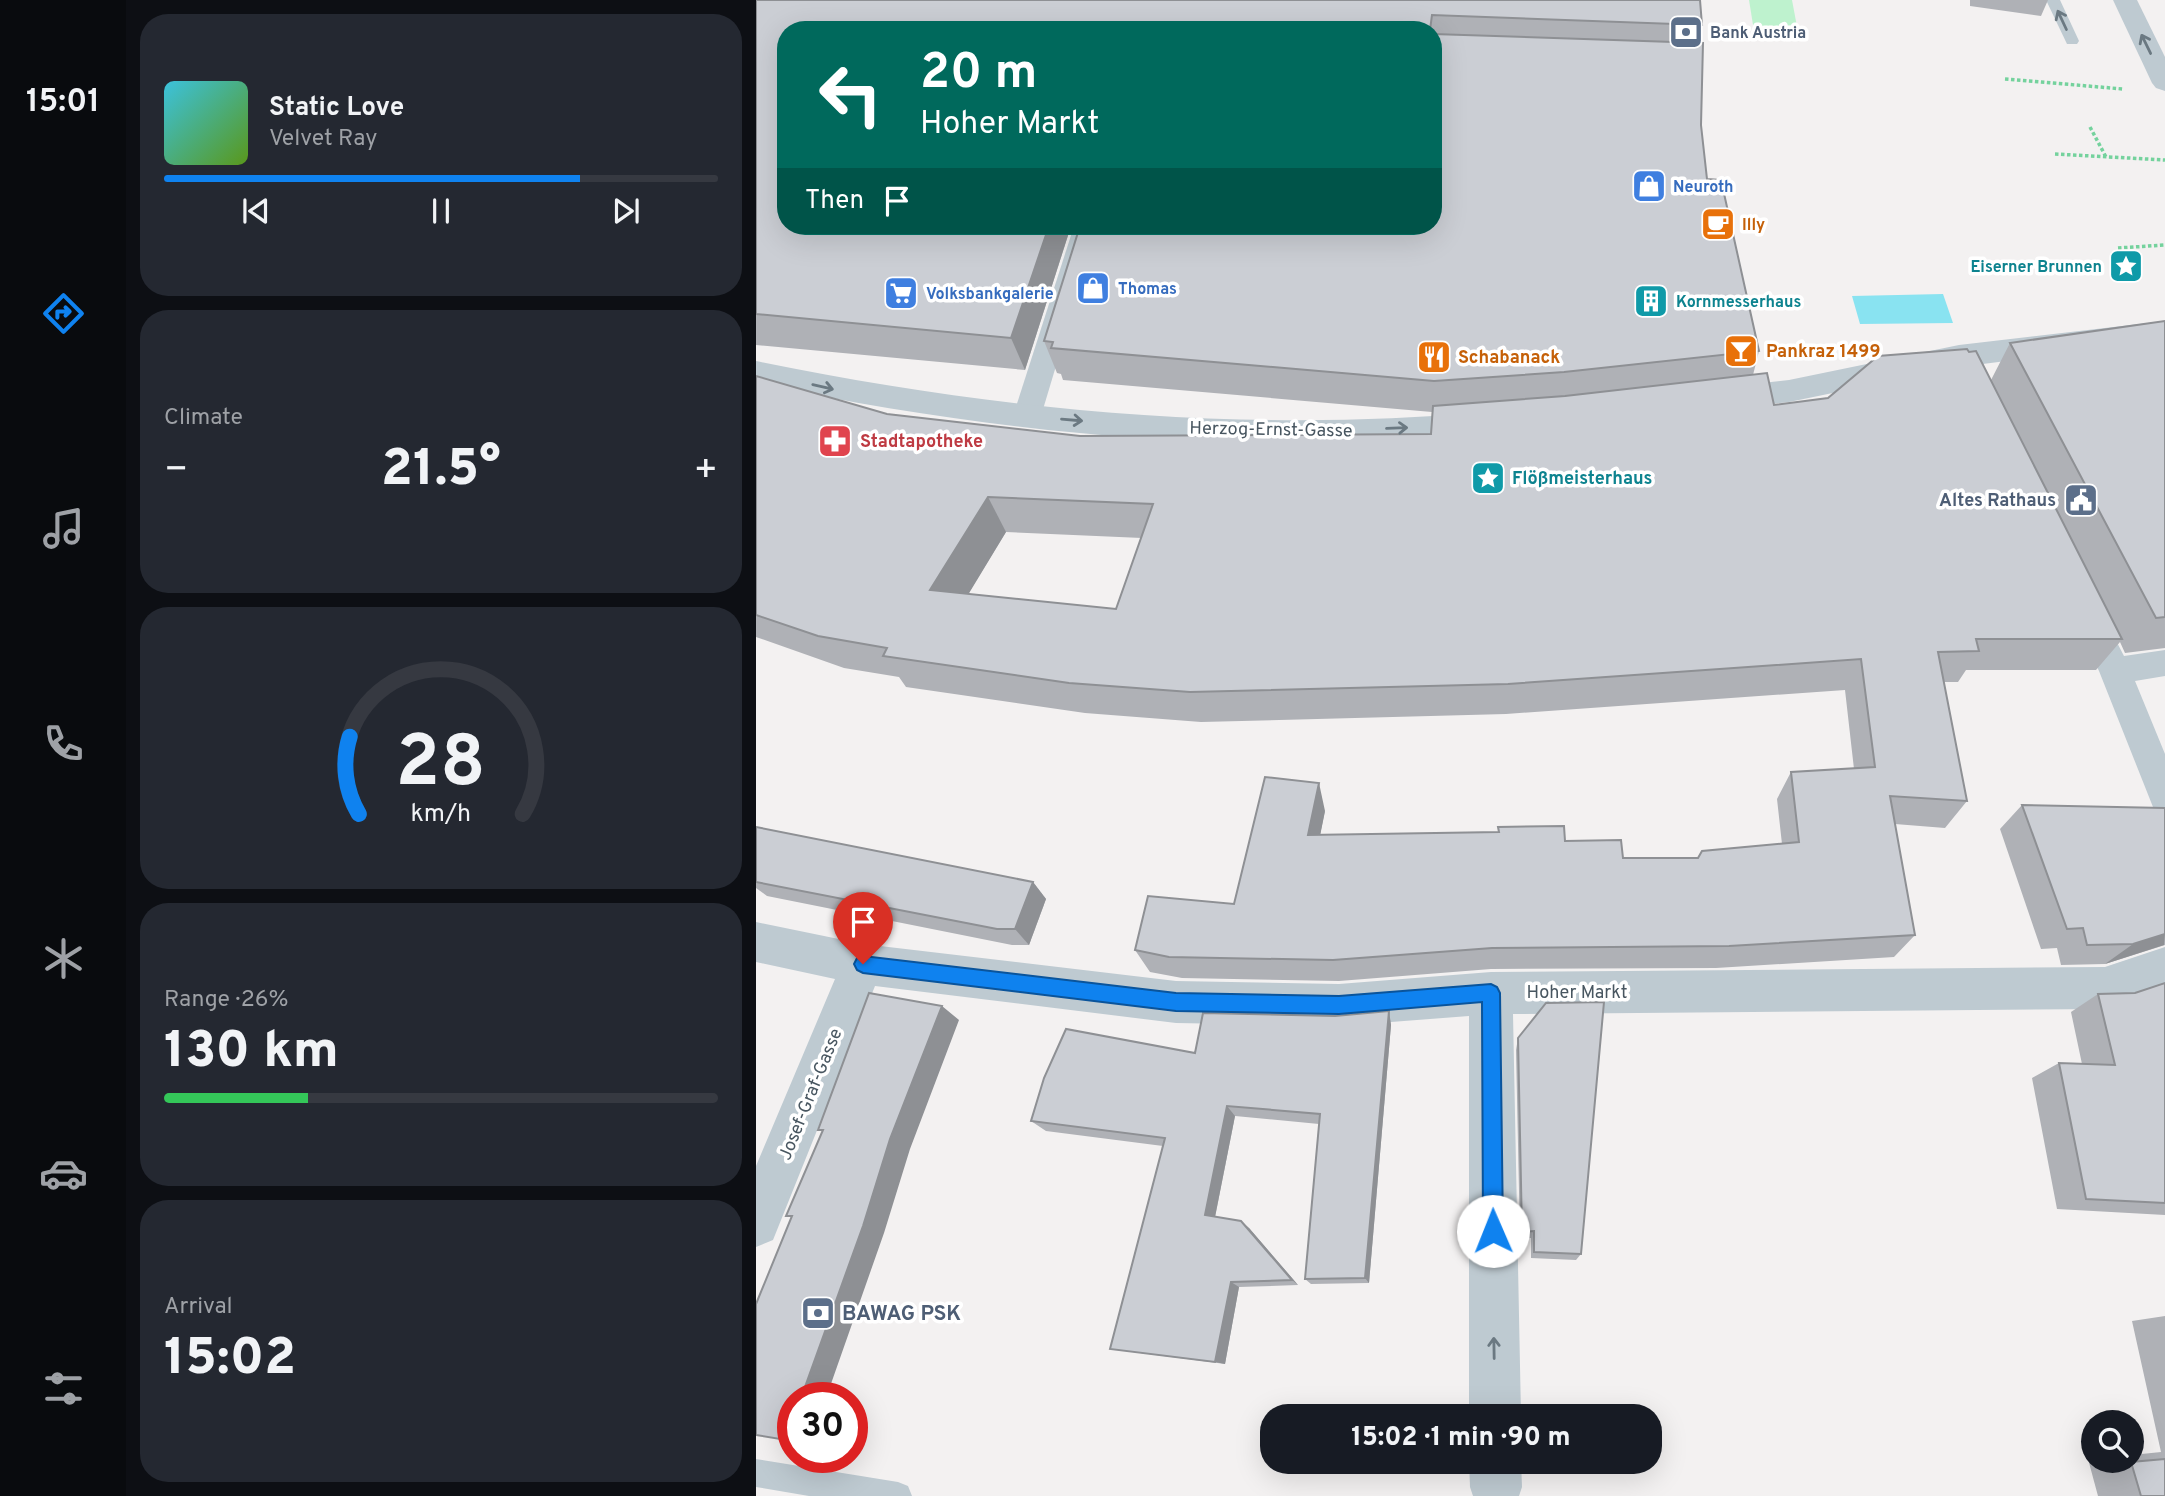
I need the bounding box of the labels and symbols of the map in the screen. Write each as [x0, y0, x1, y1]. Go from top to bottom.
one-way arrow [2055, 10, 2068, 31]
bank icon: Bank Austria [1667, 13, 1705, 51]
place label: Bank Austria [1710, 24, 1806, 44]
one-way arrow [2139, 34, 2153, 55]
shop icon: Neuroth [1630, 167, 1668, 205]
place label: Neuroth [1673, 178, 1734, 198]
cafe icon: Illy [1699, 205, 1737, 243]
place label: Illy [1742, 216, 1765, 236]
place icon: Eiserner Brunnen [2107, 247, 2145, 285]
place label: Eiserner Brunnen [1970, 258, 2102, 278]
shop icon: Thomas [1074, 269, 1112, 307]
supermarket icon: Volksbankgalerie [882, 274, 920, 312]
place label: Thomas [1118, 280, 1177, 300]
building icon: Kornmesserhaus [1632, 282, 1670, 320]
place label: Volksbankgalerie [926, 285, 1054, 305]
place label: Kornmesserhaus [1676, 293, 1801, 313]
bar icon: Pankraz 1499 [1722, 332, 1760, 370]
restaurant icon: Schabanack [1415, 338, 1453, 376]
place label: Pankraz 1499 [1766, 341, 1881, 364]
place label: Schabanack [1458, 347, 1560, 370]
one-way arrow [811, 381, 834, 395]
one-way arrow [1061, 414, 1083, 427]
street label: Herzog-Ernst-Gasse [1189, 418, 1353, 443]
pharmacy icon: Stadtapotheke [816, 422, 854, 460]
one-way arrow [1386, 422, 1409, 435]
place label: Stadtapotheke [860, 431, 983, 454]
place icon: Flößmeisterhaus [1469, 459, 1507, 497]
place label: Flößmeisterhaus [1512, 468, 1652, 491]
public building icon: Altes Rathaus [2062, 481, 2100, 519]
place label: Altes Rathaus [1939, 490, 2056, 513]
pin [833, 892, 893, 964]
street label: Hoher Markt [1527, 982, 1627, 1005]
street label: Josef-Graf-Gasse [774, 1025, 848, 1164]
position arrow [1456, 1194, 1530, 1268]
bank icon: BAWAG PSK [799, 1294, 837, 1332]
place label: BAWAG PSK [842, 1301, 961, 1328]
one-way arrow [1487, 1336, 1501, 1359]
speed limit sign: 30 [777, 1382, 868, 1473]

